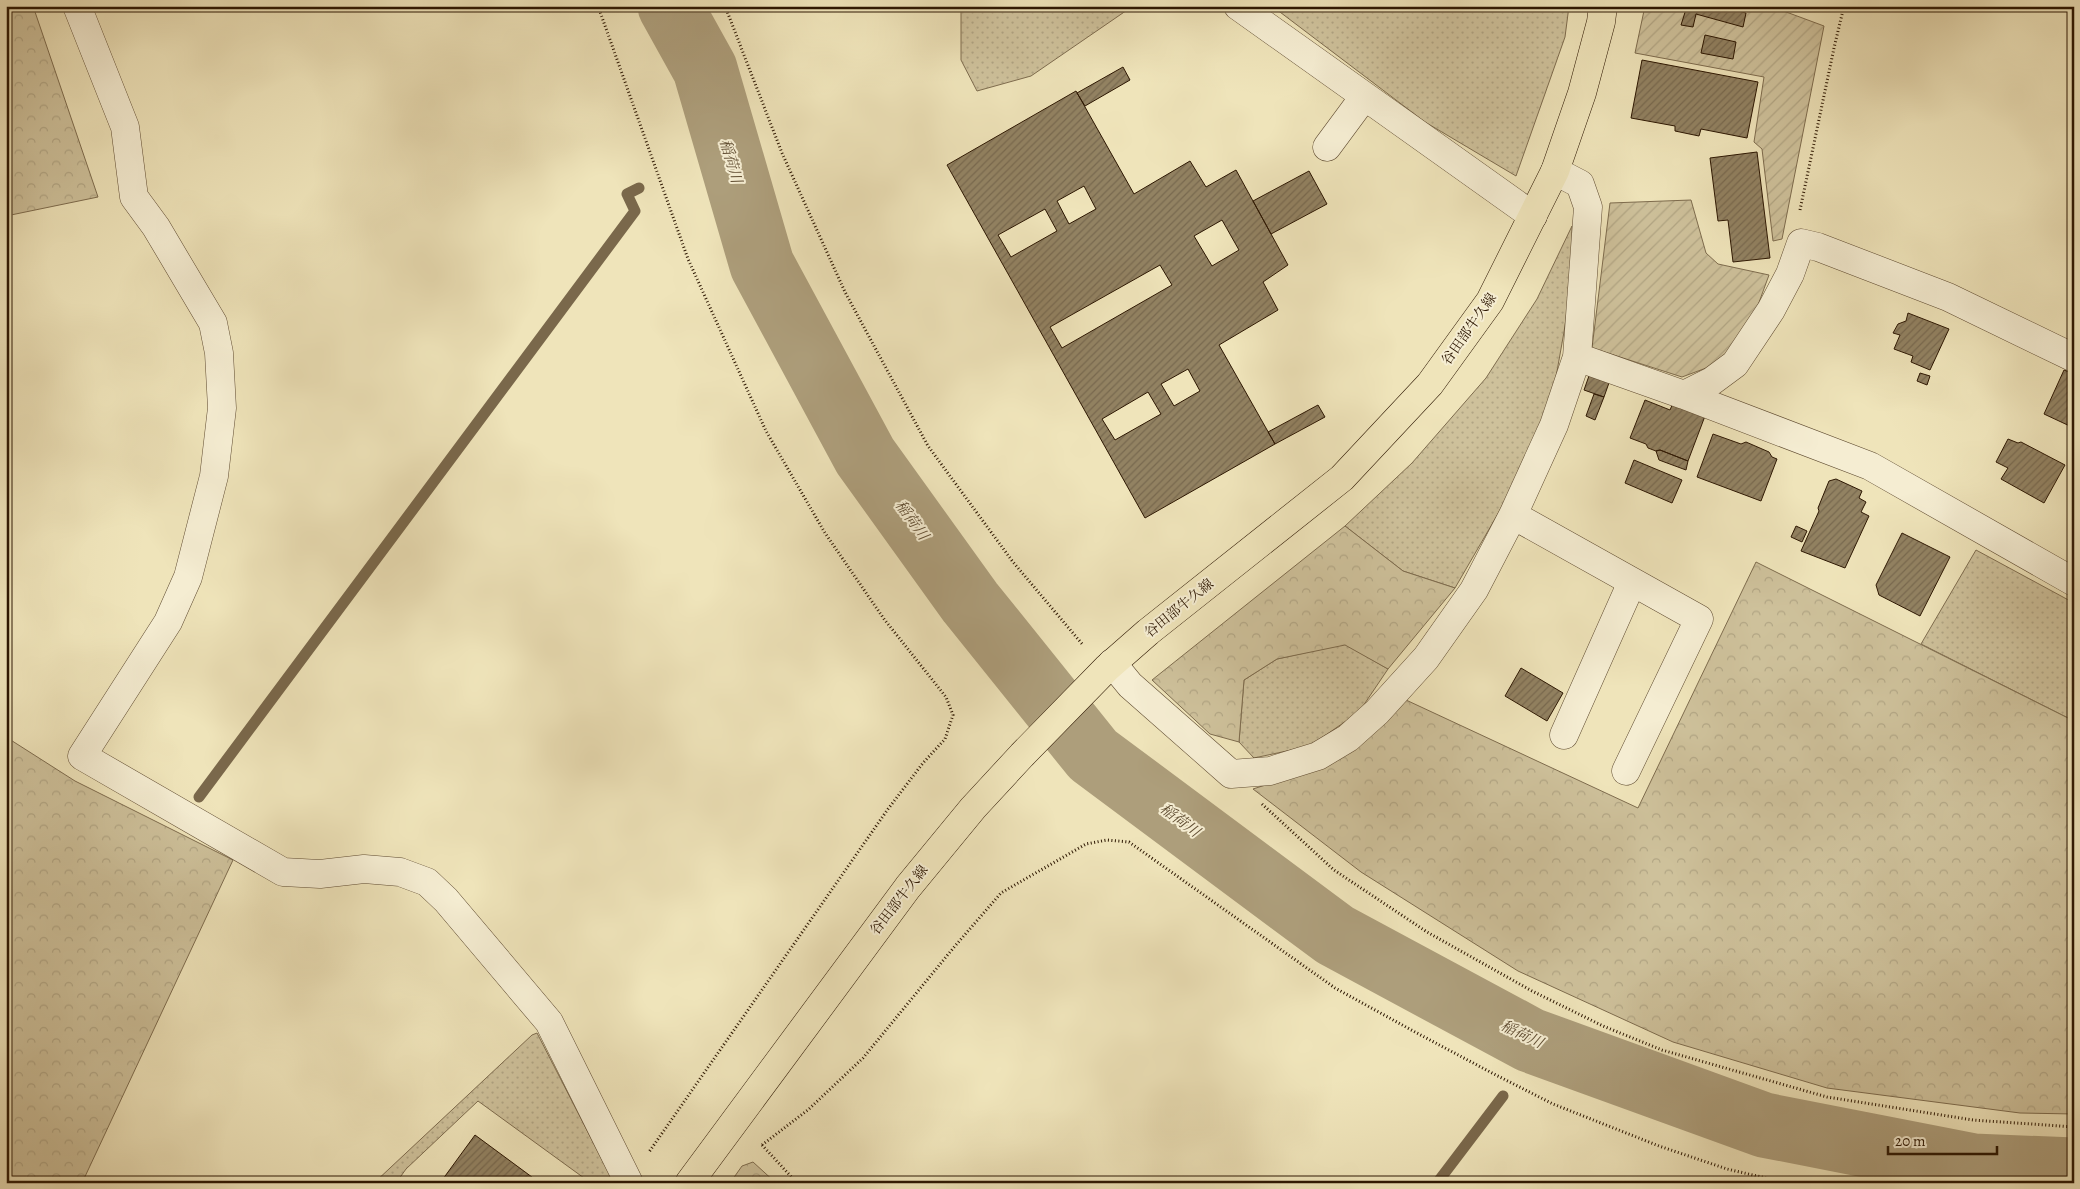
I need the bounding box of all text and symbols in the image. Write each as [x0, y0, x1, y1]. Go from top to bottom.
water label: 稲荷川 [715, 137, 747, 187]
street label: 谷田部牛久線 [1437, 289, 1501, 369]
water label: 稲荷川 [891, 496, 934, 546]
street label: 谷田部牛久線 [1140, 574, 1218, 642]
water label: 稲荷川 [1156, 798, 1206, 843]
street label: 谷田部牛久線 [866, 861, 932, 939]
water label: 稲荷川 [1497, 1015, 1548, 1054]
scale bar [1888, 1124, 1996, 1156]
text: 20 m [1895, 1131, 1926, 1151]

